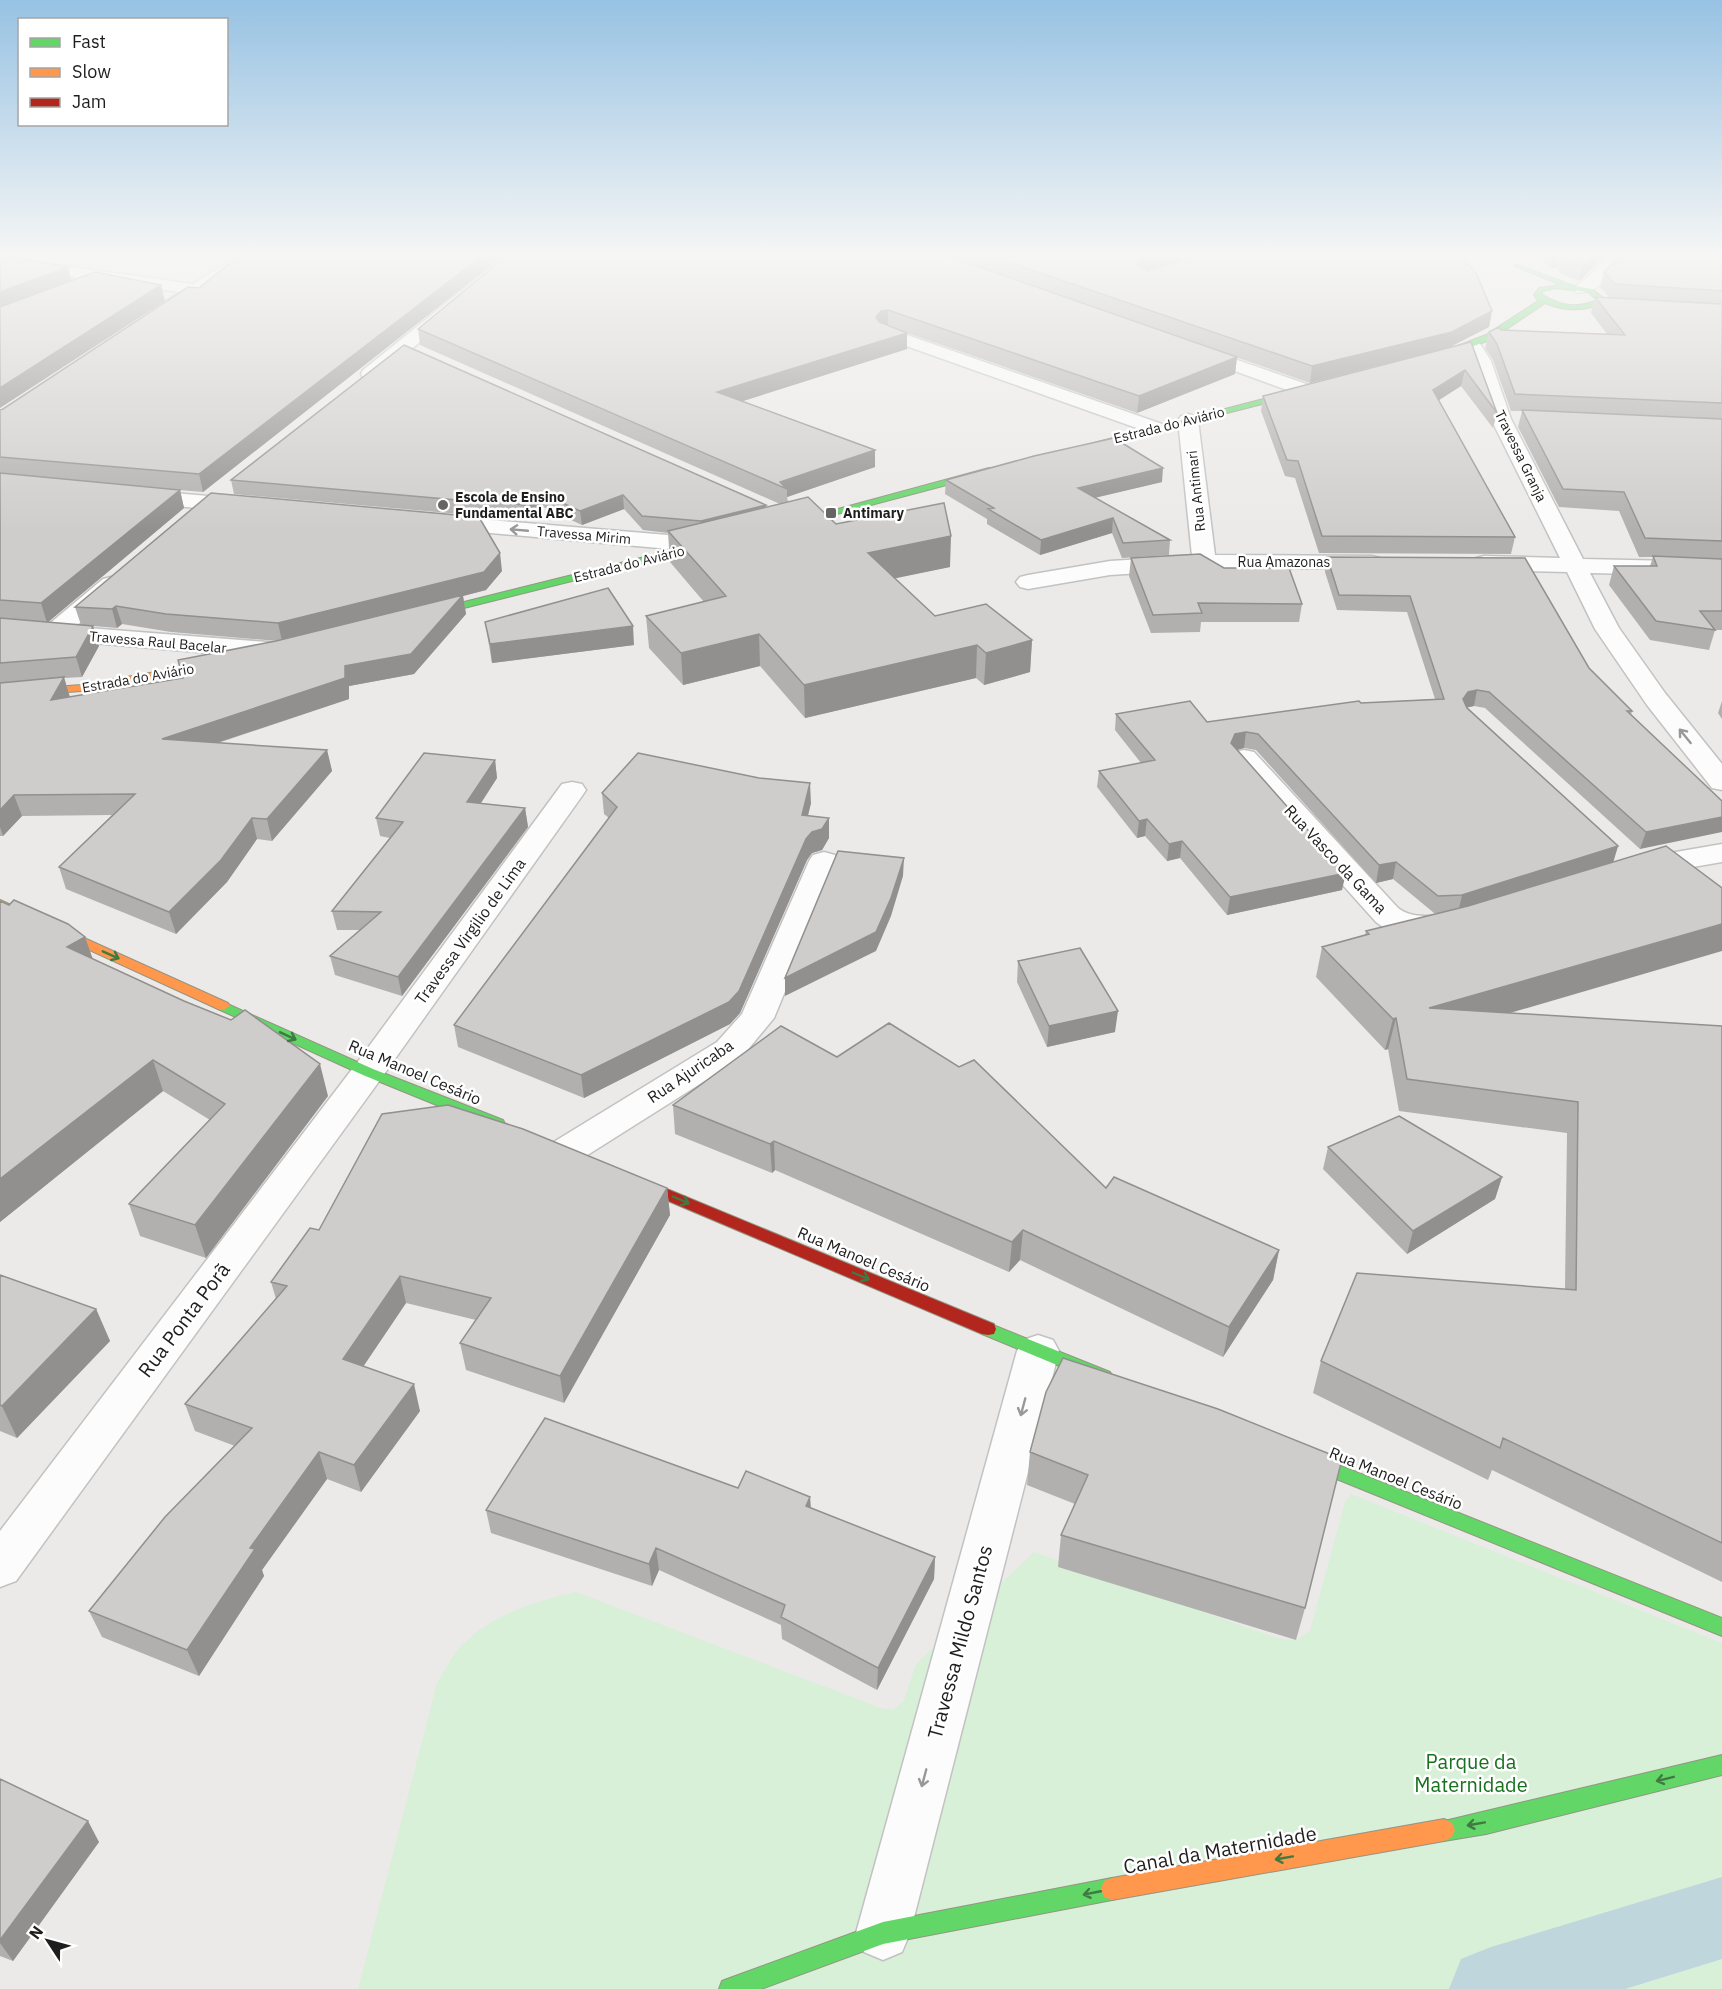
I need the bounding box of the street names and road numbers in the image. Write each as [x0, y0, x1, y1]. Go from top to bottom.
street label: Estrada do Aviário [1112, 402, 1226, 447]
street label: Travessa Granja [1491, 407, 1551, 505]
street label: Rua Antimari [1183, 450, 1209, 532]
street label: Travessa Mirim [536, 522, 632, 548]
street label: Estrada do Aviário [572, 541, 686, 586]
street label: Rua Amazonas [1238, 553, 1331, 571]
street label: Travessa Raul Bacelar [89, 627, 227, 657]
street label: Estrada do Aviário [81, 659, 196, 697]
street label: Rua Vasco da Gama [1280, 800, 1392, 918]
street label: Travessa Virgilio de Lima [410, 854, 530, 1008]
street label: Rua Manoel Cesário [346, 1035, 484, 1109]
street label: Rua Ajuricaba [643, 1035, 737, 1107]
street label: Rua Manoel Cesário [795, 1222, 933, 1296]
street label: Rua Ponta Porã [132, 1257, 236, 1383]
street label: Rua Manoel Cesário [1326, 1442, 1466, 1514]
street label: Travessa Mildo Santos [921, 1542, 998, 1742]
street label: Canal da Maternidade [1121, 1819, 1319, 1880]

